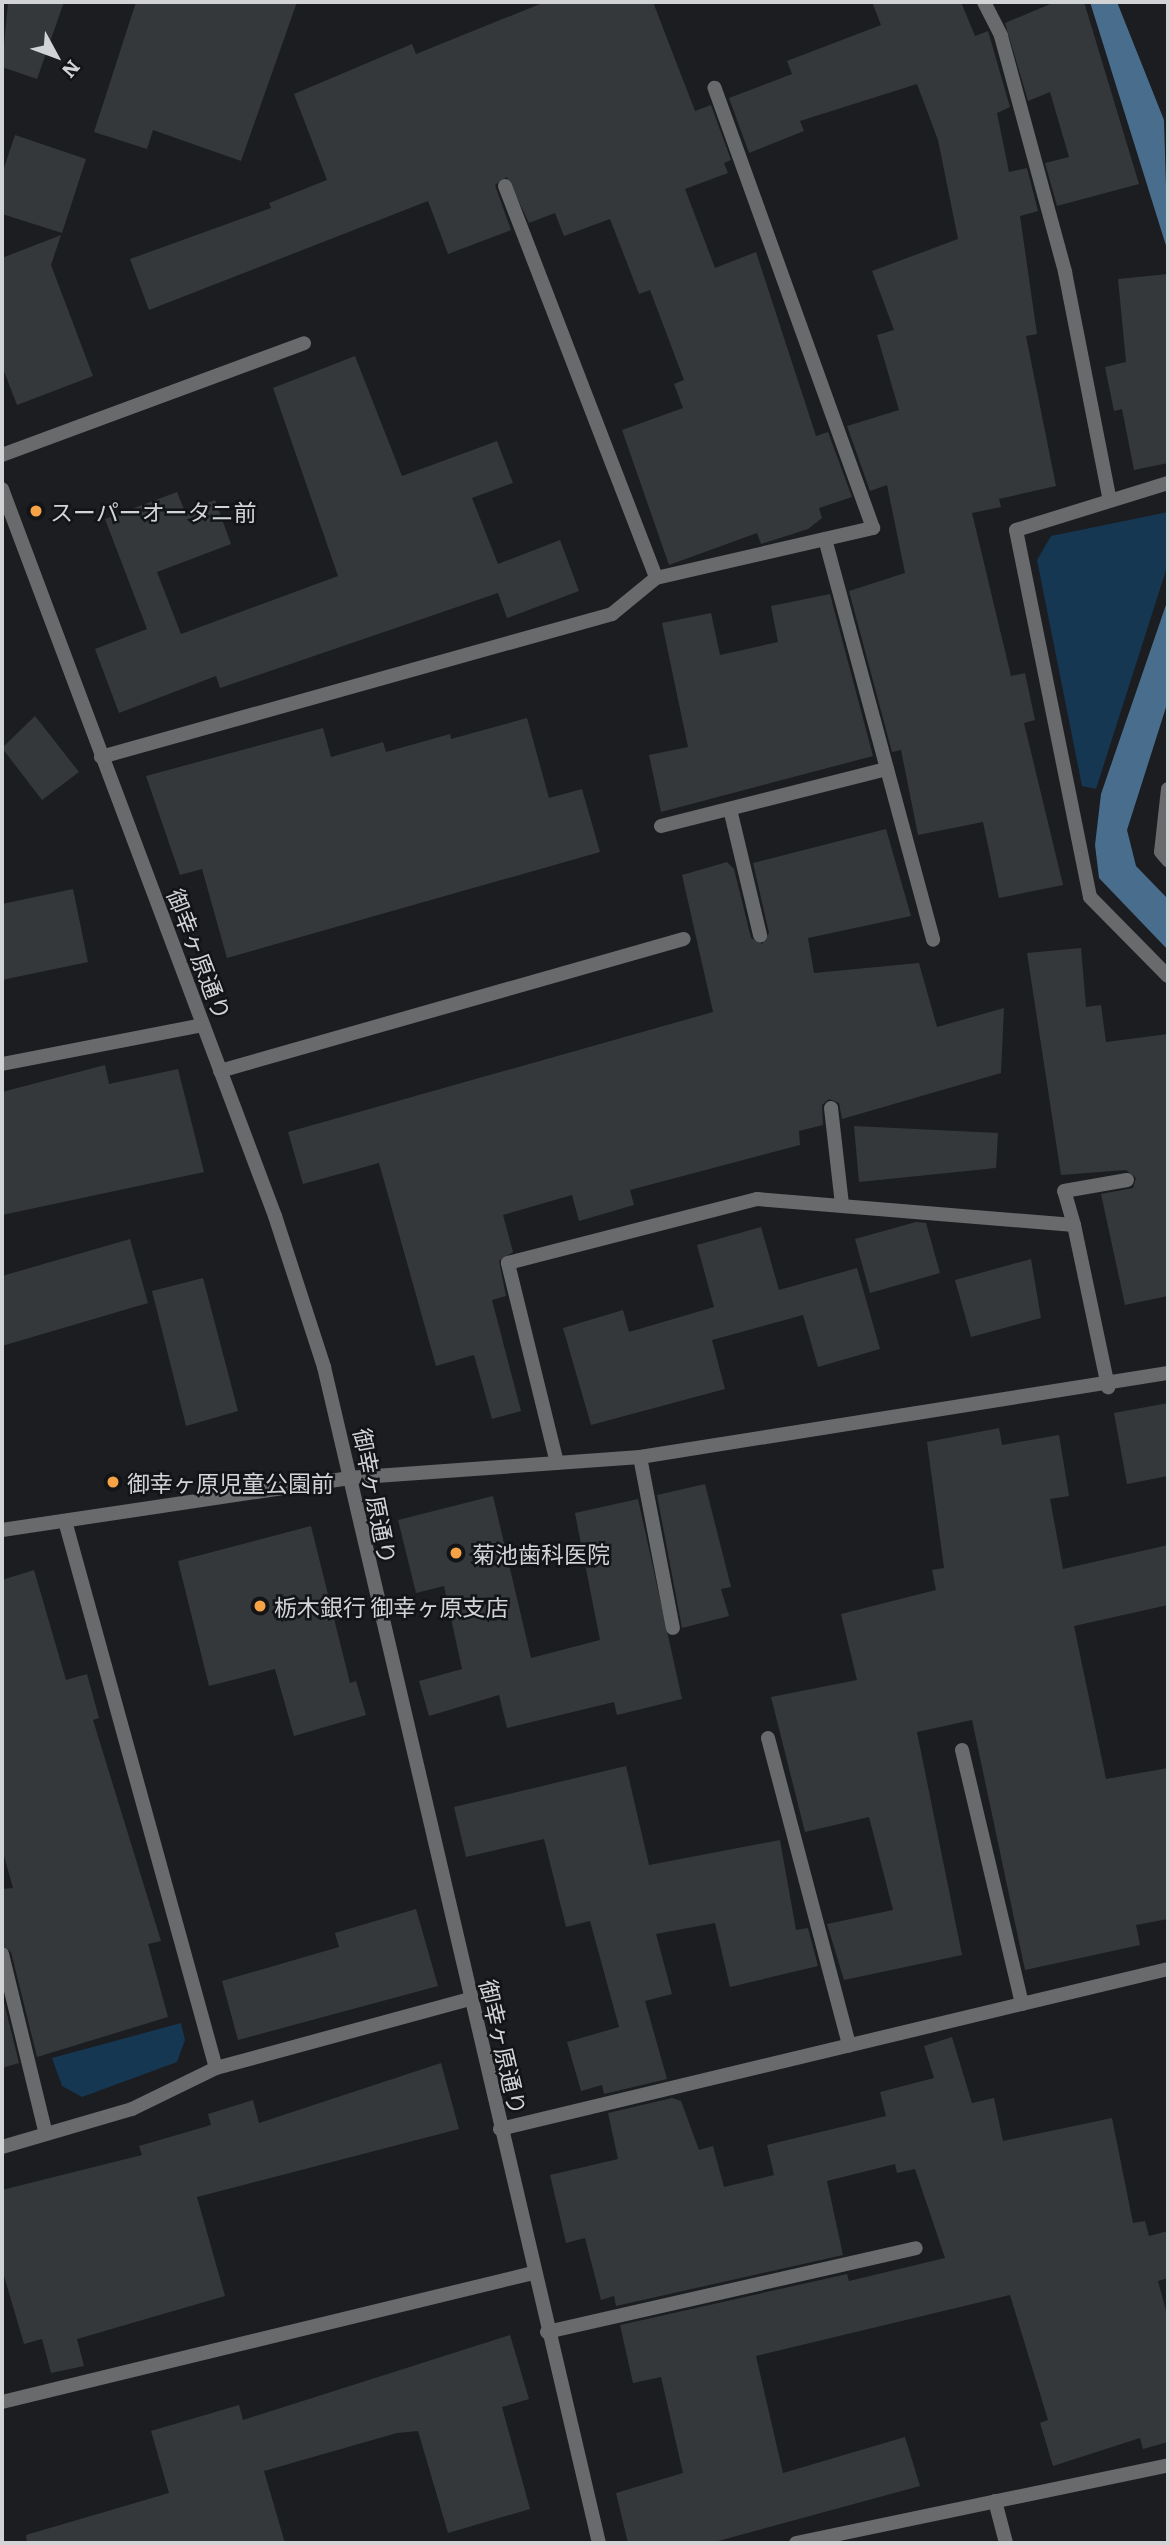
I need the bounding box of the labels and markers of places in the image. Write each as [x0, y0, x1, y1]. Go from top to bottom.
place label: スーパーオータニ前 [50, 497, 257, 525]
marker: スーパーオータニ前 [28, 503, 44, 519]
place label: 御幸ヶ原児童公園前 [127, 1468, 334, 1496]
marker: 御幸ヶ原児童公園前 [105, 1474, 121, 1490]
place label: 菊池歯科医院 [472, 1539, 610, 1567]
marker: 菊池歯科医院 [446, 1543, 466, 1563]
place label: 栃木銀行 御幸ヶ原支店 [274, 1592, 509, 1620]
marker: 栃木銀行 御幸ヶ原支店 [252, 1598, 268, 1614]

